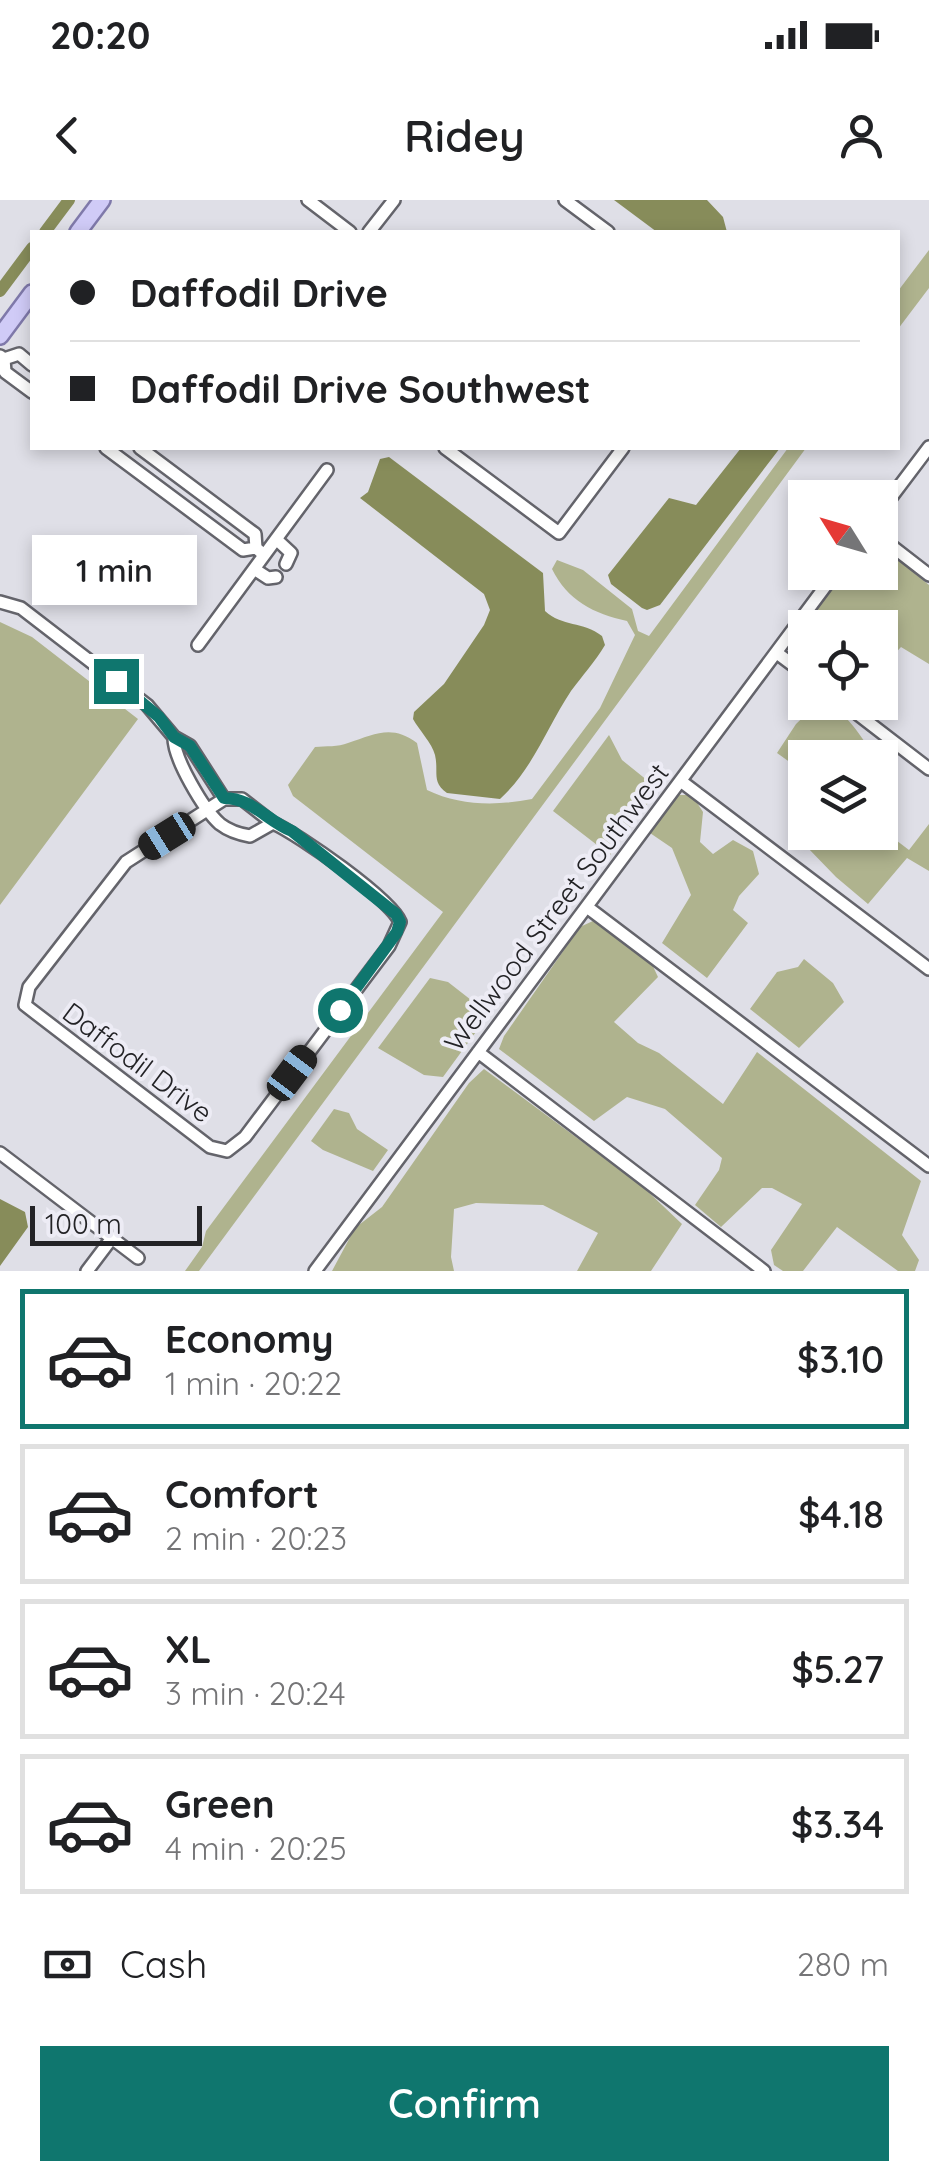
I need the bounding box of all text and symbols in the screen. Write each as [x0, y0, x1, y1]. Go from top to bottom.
text: 20:20 [50, 11, 150, 59]
text: Ridey [404, 107, 525, 163]
icon: back [40, 108, 95, 163]
icon: person [834, 108, 889, 163]
text: Daffodil Drive [130, 269, 388, 317]
text: Daffodil Drive Southwest [130, 365, 591, 413]
north arrow [788, 480, 898, 590]
map controls [788, 480, 898, 850]
callout: 1 min [34, 536, 198, 606]
text: 1 min [76, 550, 153, 590]
button: locate [788, 610, 898, 720]
route end [94, 659, 139, 704]
button: layers [788, 740, 898, 850]
street label: Wellwood Street Southwest [436, 756, 676, 1058]
car [134, 807, 200, 865]
route start [318, 988, 363, 1033]
street label: Daffodil Drive [56, 994, 220, 1130]
car [262, 1040, 322, 1106]
scale bar [30, 1201, 202, 1246]
text: 100 m [45, 1206, 122, 1241]
icon: car [45, 1314, 135, 1404]
text: Economy [165, 1315, 334, 1363]
text: $3.10 [797, 1335, 884, 1383]
text: 1 min · 20:22 [165, 1363, 342, 1403]
icon: car [45, 1469, 135, 1559]
text: Comfort [165, 1470, 319, 1518]
text: $4.18 [798, 1490, 884, 1538]
text: 2 min · 20:23 [165, 1518, 347, 1558]
icon: car [45, 1624, 135, 1714]
text: XL [165, 1625, 211, 1673]
text: $5.27 [791, 1645, 884, 1693]
text: 3 min · 20:24 [165, 1673, 346, 1713]
icon: car [45, 1779, 135, 1869]
text: Green [165, 1780, 275, 1828]
text: $3.34 [791, 1800, 884, 1848]
text: 4 min · 20:25 [165, 1828, 347, 1868]
icon: cash [40, 1937, 95, 1992]
text: Cash [120, 1940, 207, 1988]
text: 280 m [797, 1944, 889, 1984]
button: Confirm [40, 2046, 889, 2161]

